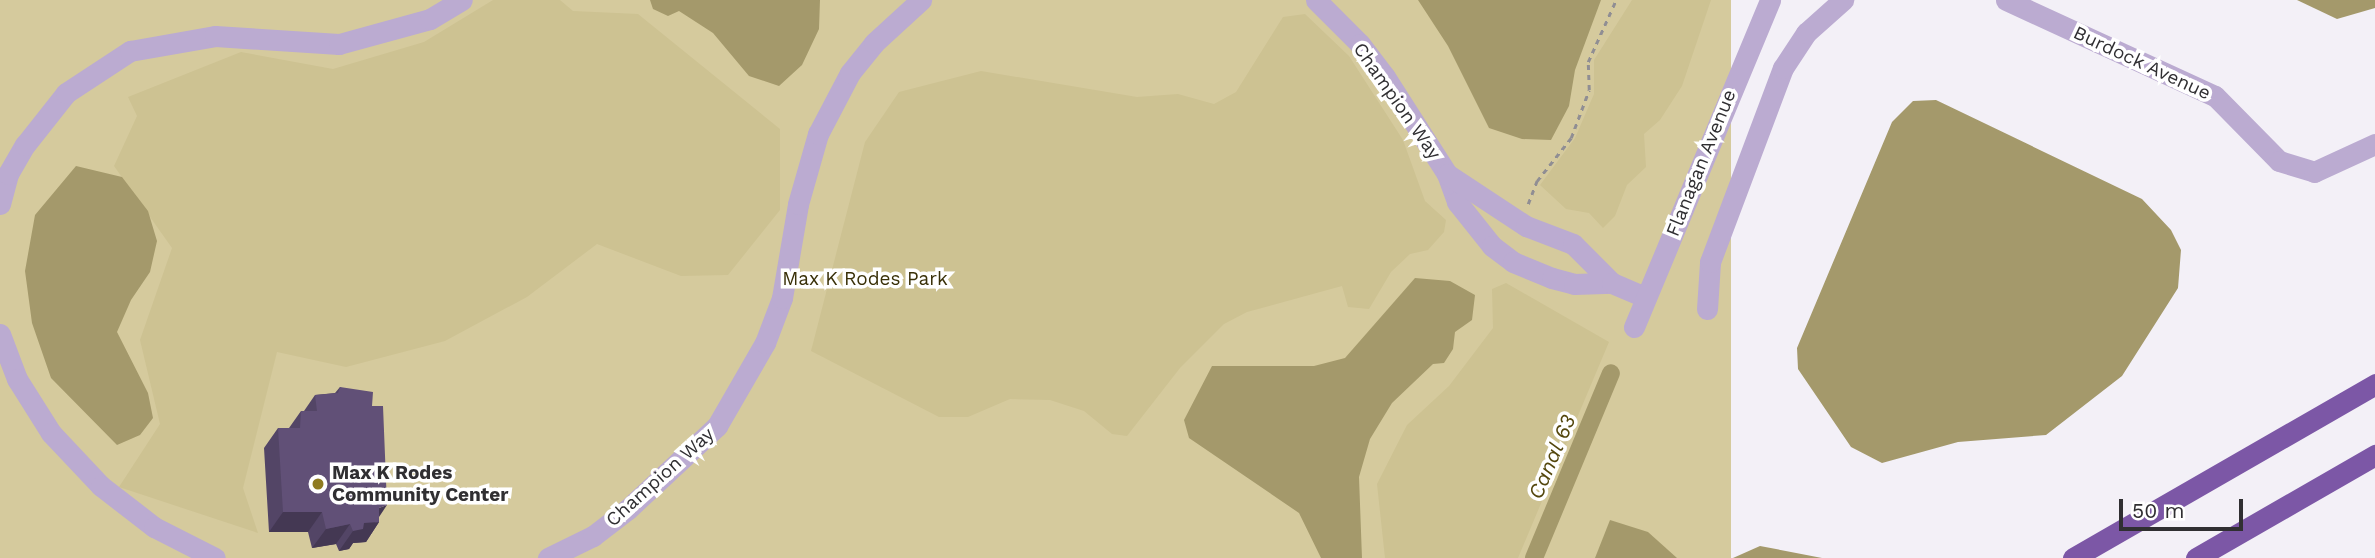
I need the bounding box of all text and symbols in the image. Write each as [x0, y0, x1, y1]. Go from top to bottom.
street label: Burdock Avenue [2069, 21, 2215, 105]
street label: Champion Way [1348, 38, 1446, 164]
street label: Flanagan Avenue [1661, 86, 1741, 240]
park label: Max K Rodes Park [782, 268, 948, 290]
water label: Canal 63 [1523, 411, 1581, 503]
street label: Champion Way [601, 422, 719, 532]
place label: Max K Rodes Community Center [332, 462, 509, 506]
marker: Max K Rodes Community Center [310, 476, 326, 492]
scale bar [2123, 484, 2247, 528]
text: 50 m [2132, 498, 2184, 523]

